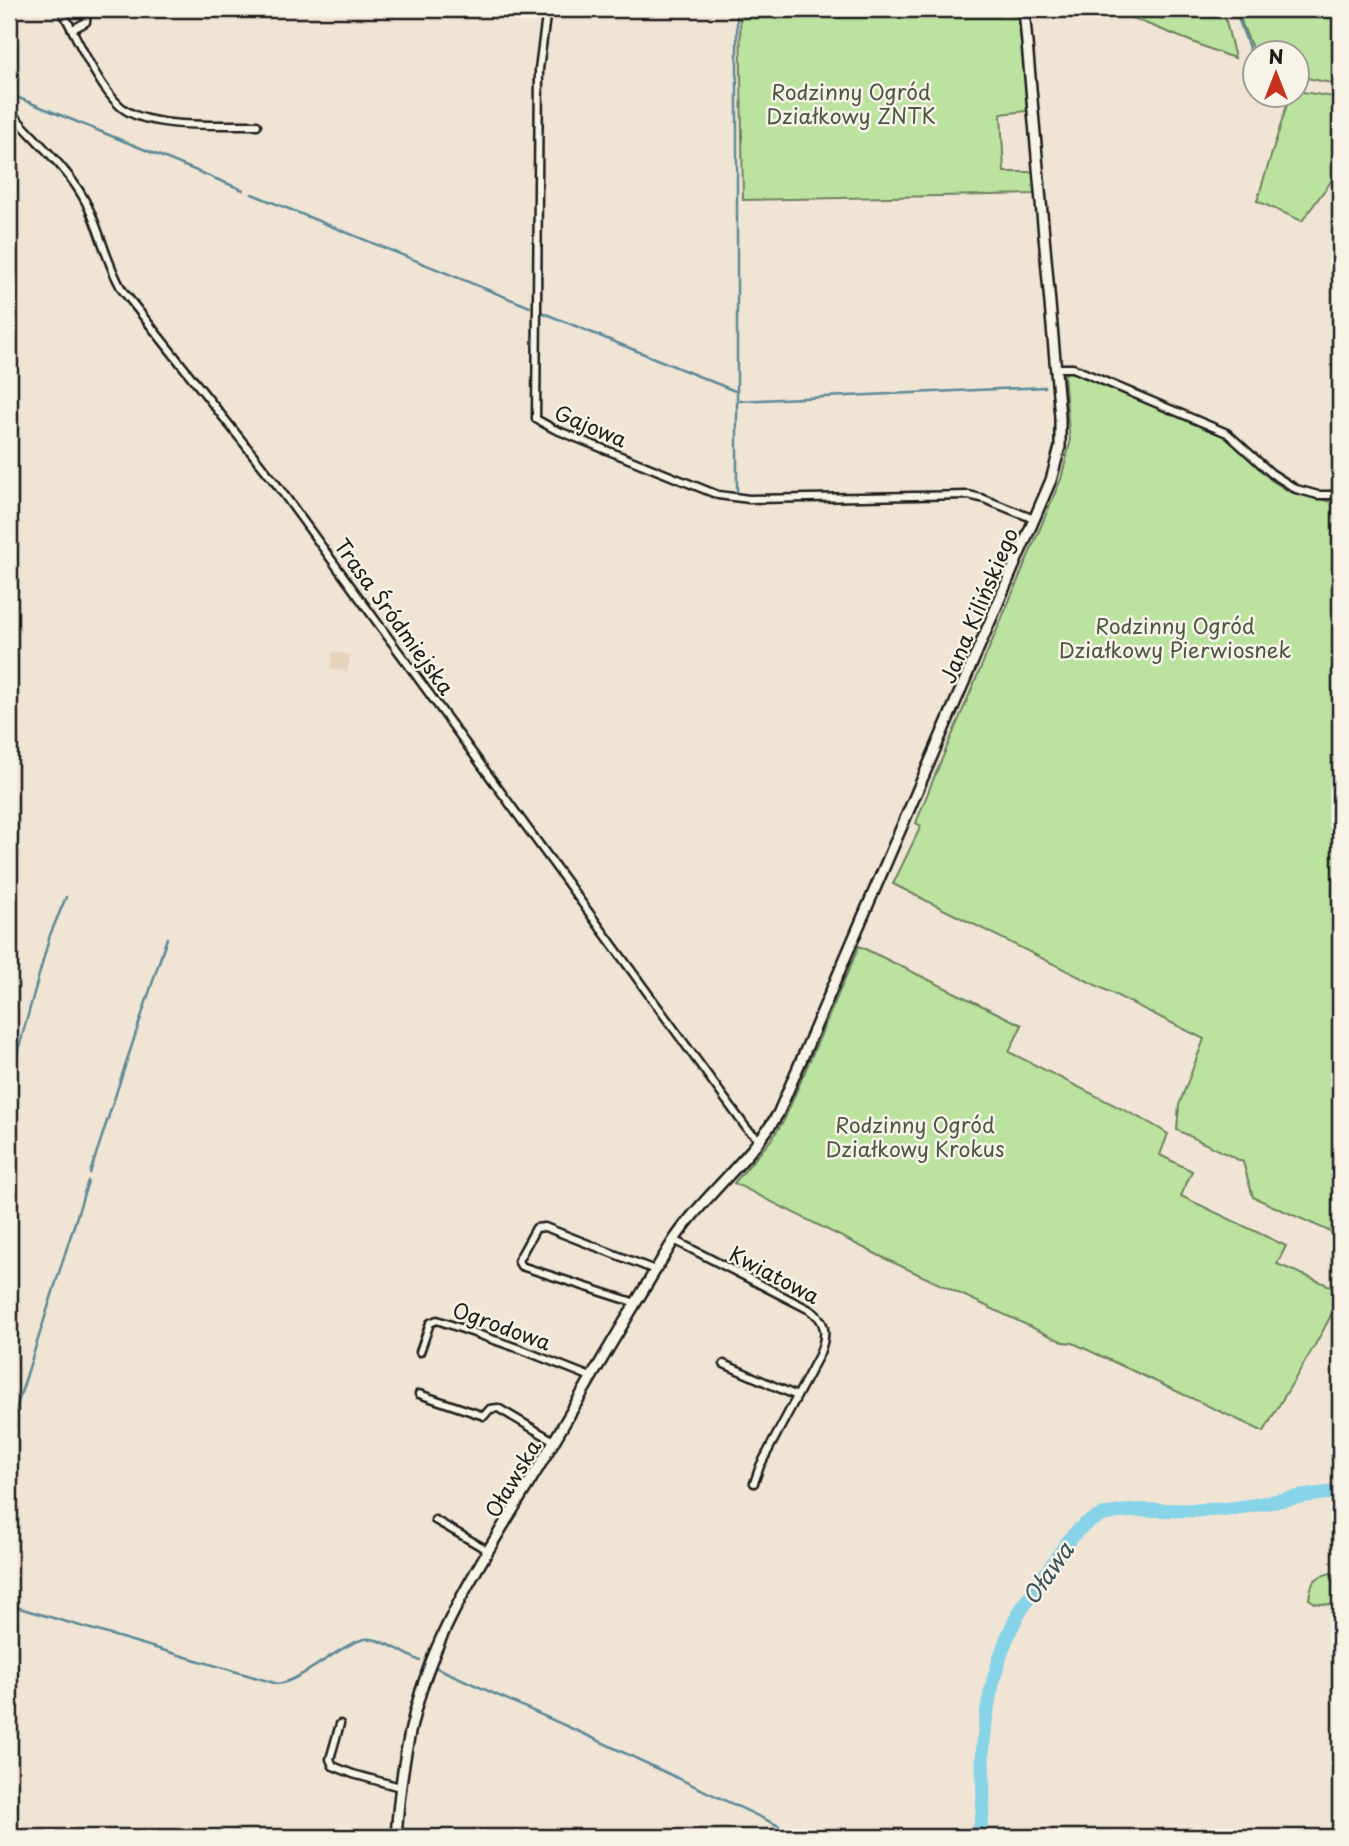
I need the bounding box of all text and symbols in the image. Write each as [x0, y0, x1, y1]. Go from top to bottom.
north arrow [1240, 38, 1310, 108]
text: N [1268, 42, 1284, 70]
park label: Rodzinny Ogród Działkowy ZNTK [766, 75, 936, 131]
street label: Gajowa [550, 395, 632, 455]
street label: Jana Kilińskiego [931, 522, 1025, 688]
street label: Trasa Śródmiejska [327, 531, 463, 701]
park label: Rodzinny Ogród Działkowy Pierwiosnek [1059, 609, 1292, 665]
park label: Rodzinny Ogród Działkowy Krokus [825, 1108, 1005, 1164]
street label: Kwiatowa [724, 1237, 826, 1311]
street label: Ogrodowa [448, 1292, 556, 1358]
street label: Oławska [476, 1433, 548, 1523]
water label: Oława [1013, 1534, 1082, 1612]

